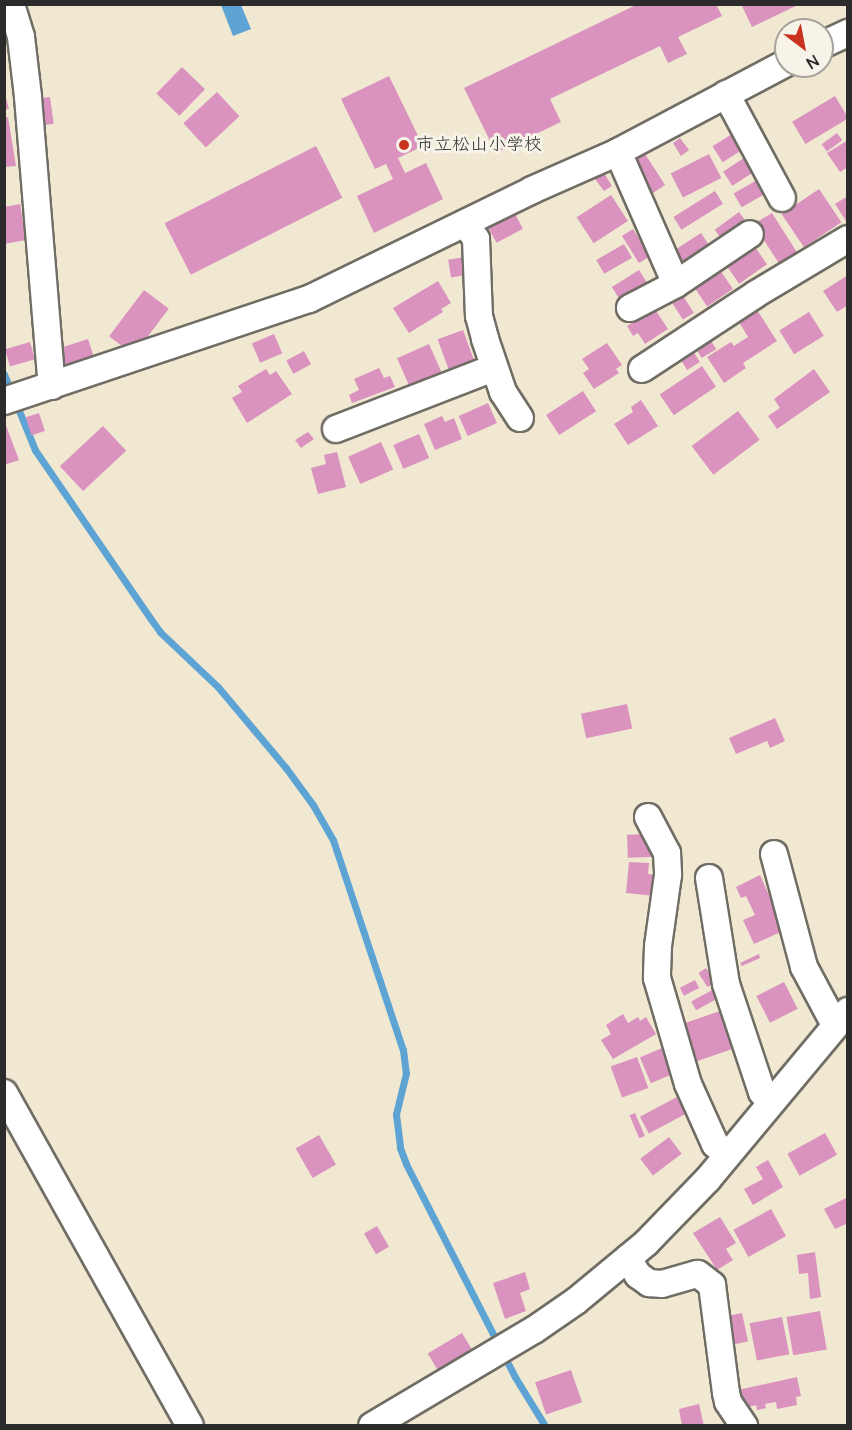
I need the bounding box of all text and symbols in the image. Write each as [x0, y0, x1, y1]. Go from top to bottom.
north arrow [774, 18, 834, 78]
text: N [802, 50, 823, 74]
place label: 市立松山小学校 [416, 134, 542, 156]
marker: 市立松山小学校 [397, 138, 411, 152]

